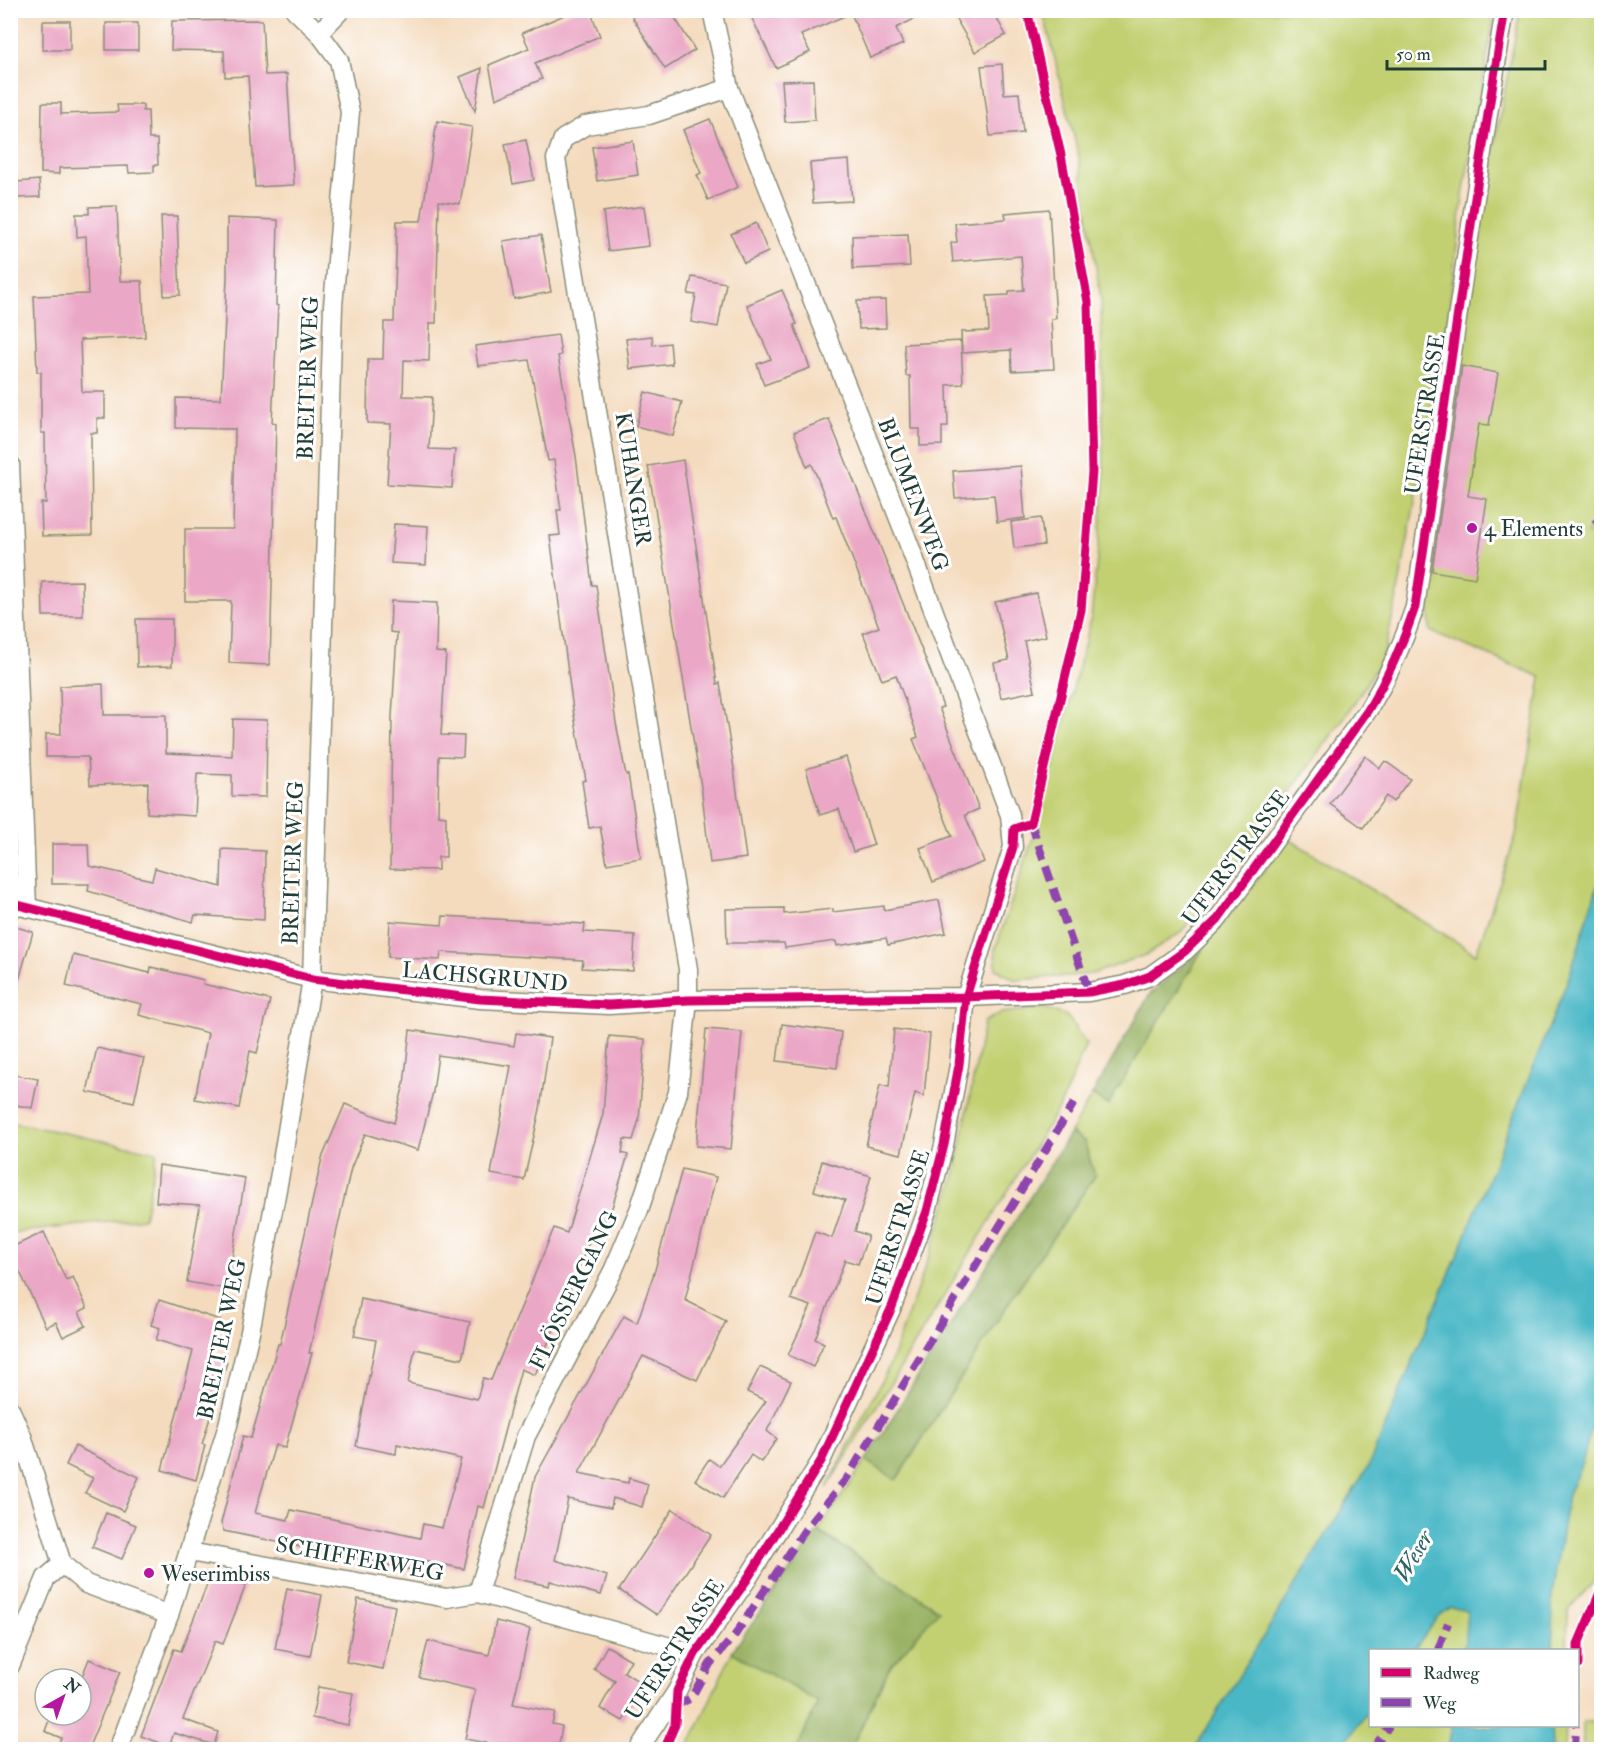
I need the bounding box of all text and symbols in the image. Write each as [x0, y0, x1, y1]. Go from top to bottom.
scale bar [1387, 33, 1544, 71]
text: 50 m [1396, 43, 1431, 66]
street label: BREITER WEG [291, 296, 325, 460]
street label: UFERSTRASSE [1398, 332, 1452, 497]
street label: KUHANGER [609, 410, 658, 549]
street label: BLUMENWEG [871, 414, 955, 575]
place label: 4 Elements [1484, 515, 1583, 543]
marker: 4 Elements [1465, 521, 1479, 535]
street label: BREITER WEG [276, 781, 310, 945]
street label: UFERSTRASSE [1176, 784, 1296, 931]
street label: LACHSGRUND [401, 956, 569, 998]
street label: UFERSTRASSE [860, 1146, 936, 1309]
street label: FLÖSSERGANG [523, 1206, 625, 1375]
street label: BREITER WEG [191, 1256, 253, 1422]
water label: Weser [1386, 1524, 1441, 1588]
street label: SCHIFFERWEG [274, 1530, 446, 1588]
place label: Weserimbiss [160, 1560, 270, 1588]
marker: Weserimbiss [142, 1566, 156, 1580]
street label: UFERSTRASSE [619, 1574, 731, 1725]
legend [1369, 1649, 1579, 1727]
text: Radweg [1423, 1662, 1481, 1685]
north arrow [33, 1667, 93, 1727]
text: N [59, 1673, 84, 1699]
text: Weg [1422, 1692, 1457, 1715]

